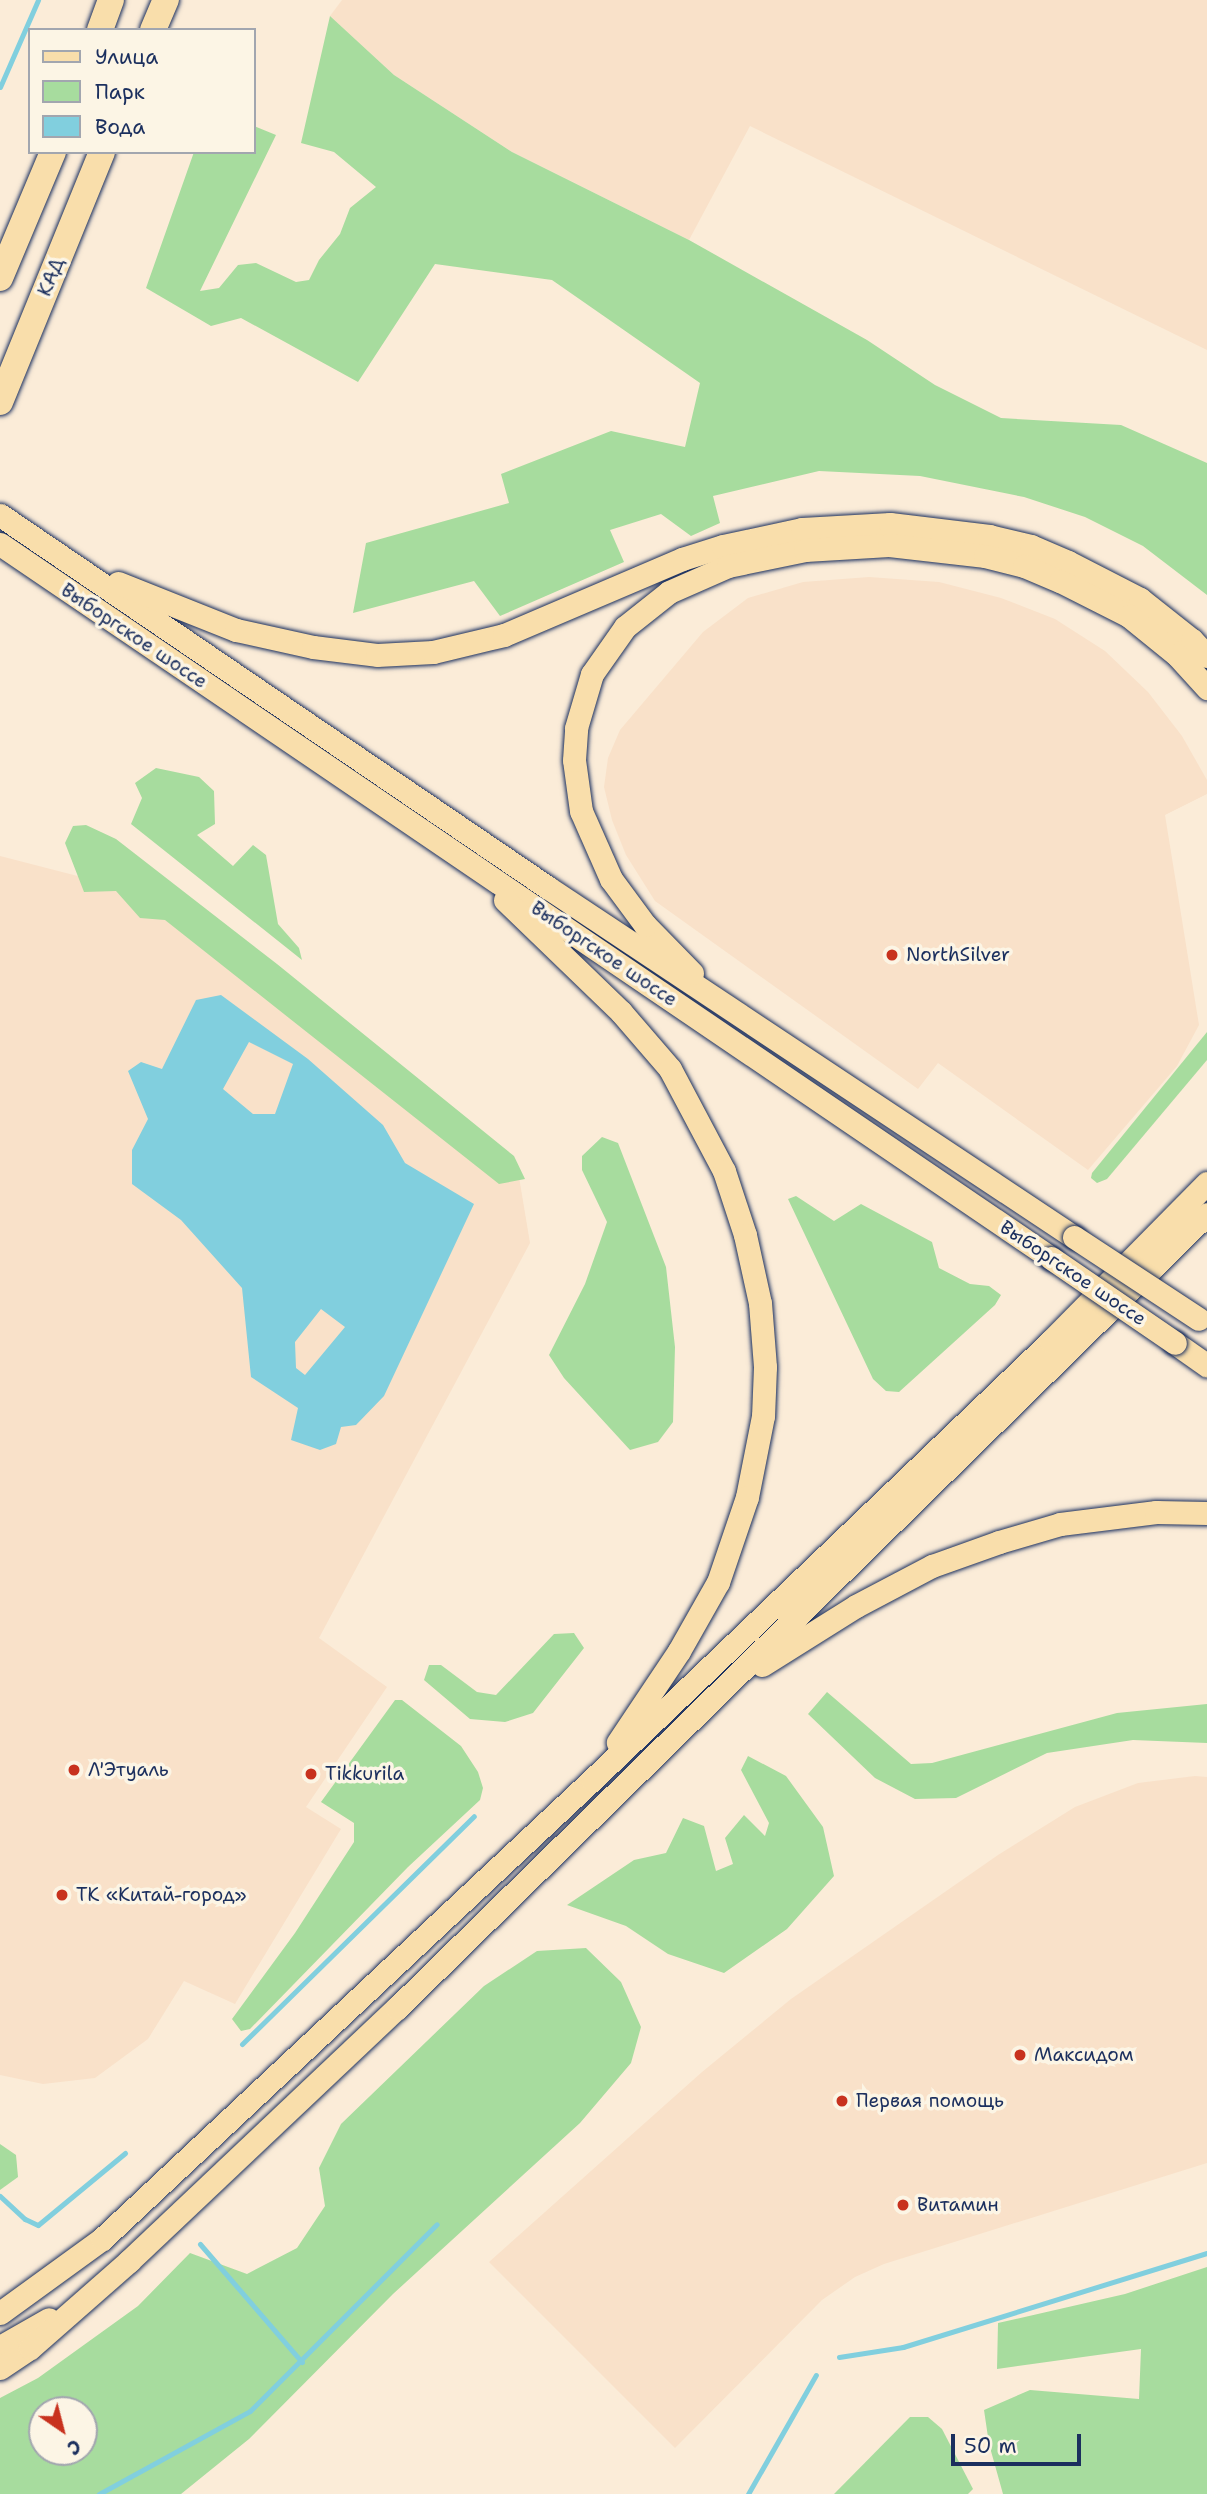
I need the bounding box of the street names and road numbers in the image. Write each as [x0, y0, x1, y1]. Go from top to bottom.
street label: КАД [33, 254, 69, 300]
street label: Выборгское шоссе [57, 579, 211, 693]
street label: Выборгское шоссе [527, 897, 681, 1011]
street label: Выборгское шоссе [996, 1216, 1150, 1330]

